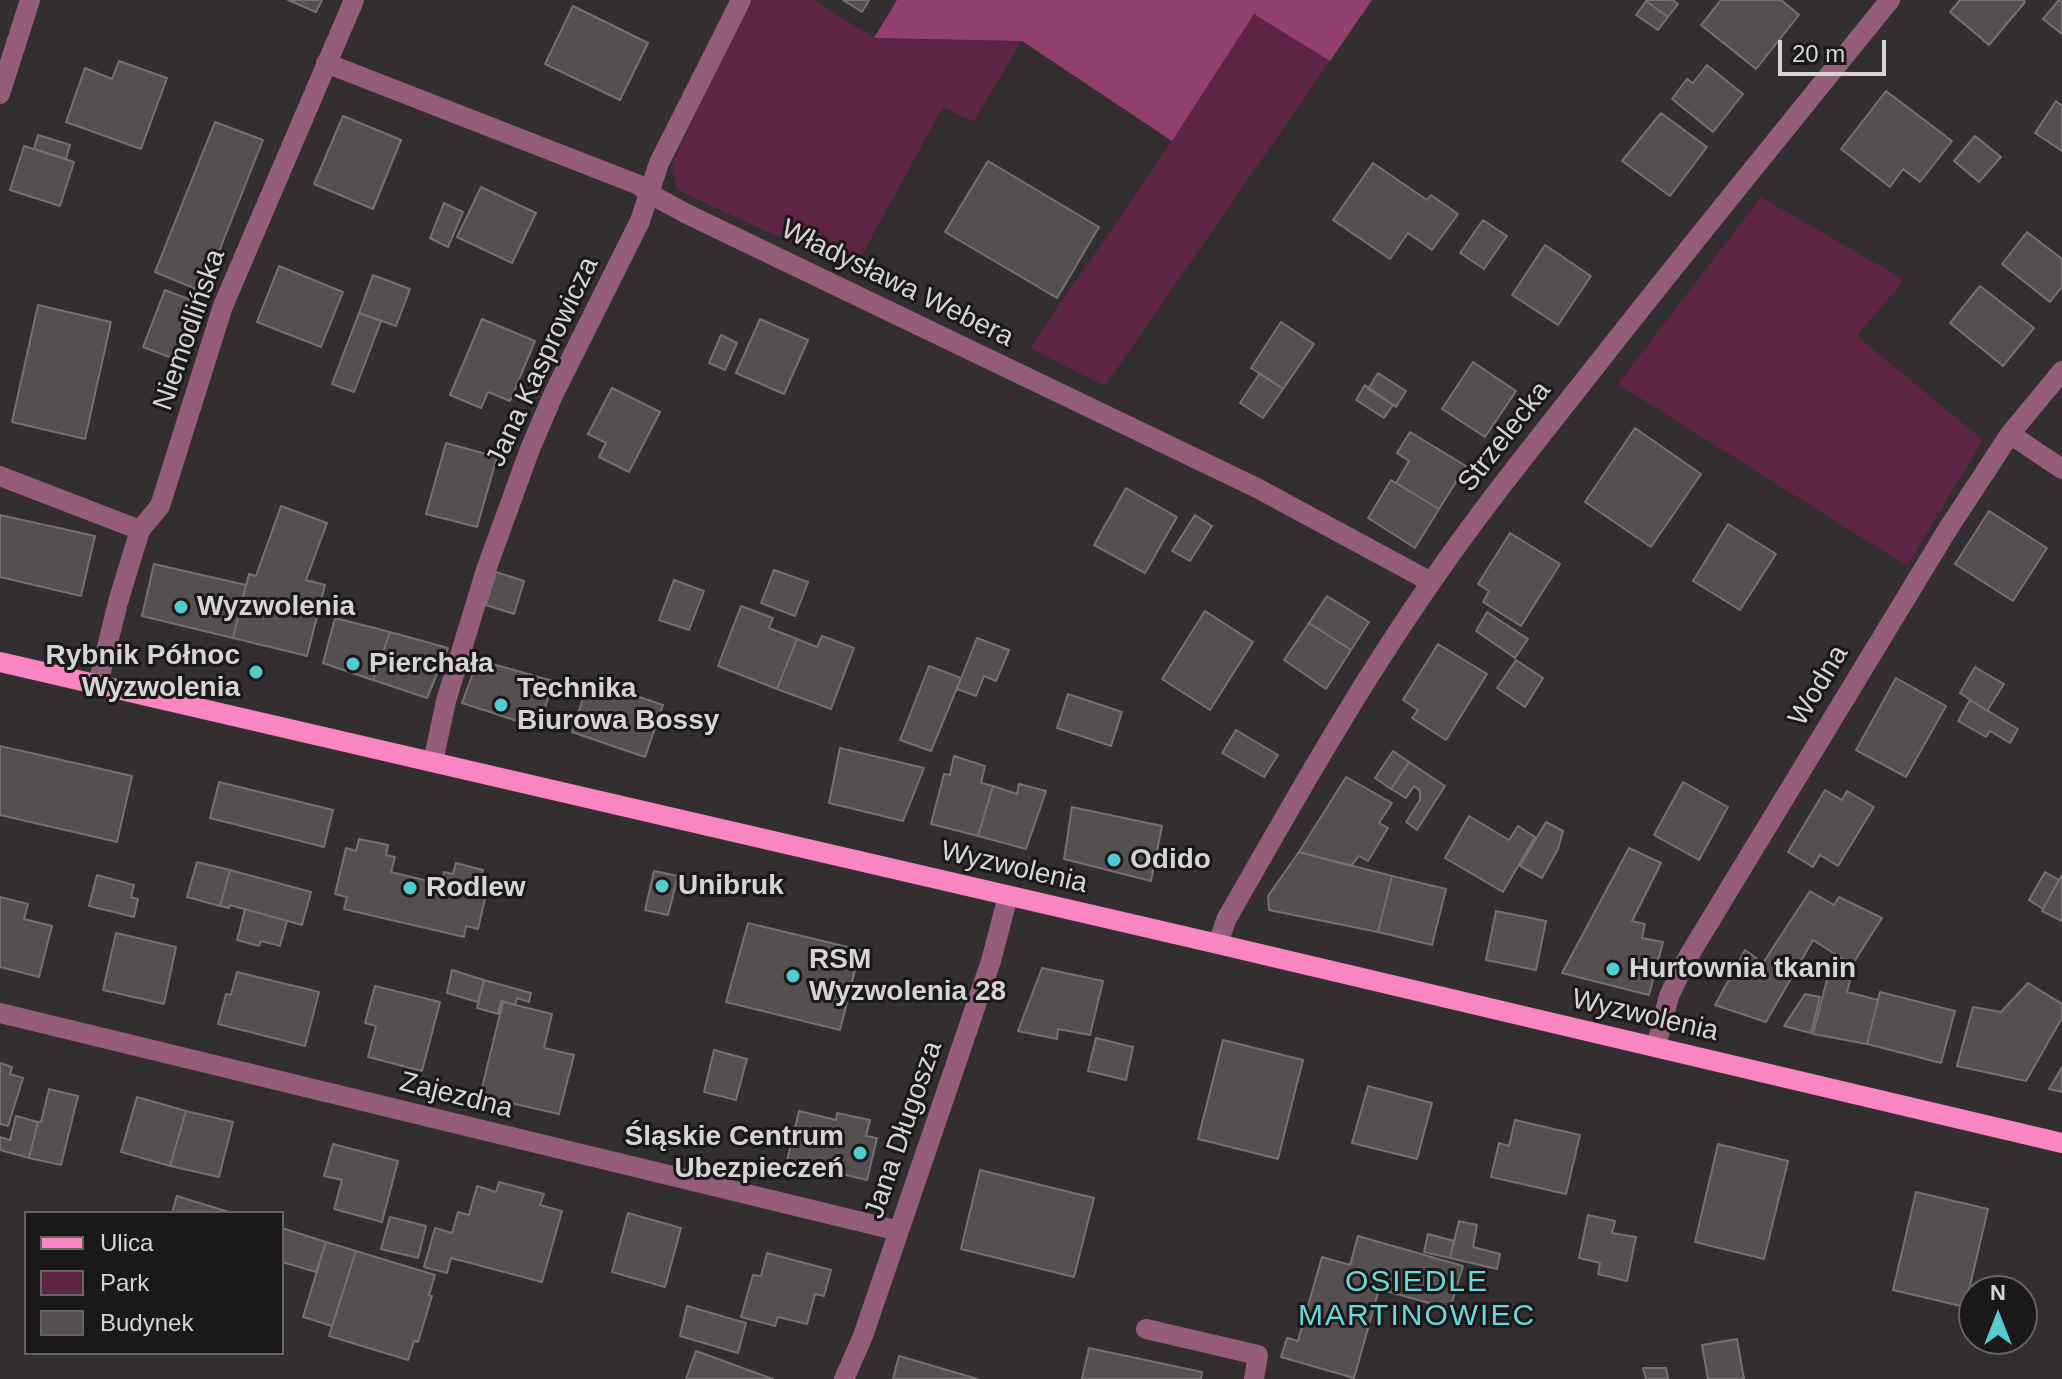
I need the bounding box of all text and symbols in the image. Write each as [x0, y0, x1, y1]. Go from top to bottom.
scale bar [1782, 24, 1890, 74]
text: 20 m [1792, 40, 1845, 67]
street label: Władysława Webera [775, 213, 1019, 355]
street label: Niemodlińska [147, 245, 233, 415]
street label: Jana Kasprowicza [480, 252, 606, 472]
street label: Strzelecka [1452, 375, 1558, 499]
place label: Wyzwolenia [197, 590, 355, 624]
marker: Wyzwolenia [172, 598, 190, 616]
place label: Rybnik Północ Wyzwolenia [46, 639, 240, 705]
street label: Wodna [1782, 640, 1856, 732]
place label: Pierchała [369, 647, 494, 681]
marker: Pierchała [344, 655, 362, 673]
marker: Rybnik Północ Wyzwolenia [247, 663, 265, 681]
place label: Technika Biurowa Bossy [517, 672, 719, 738]
marker: Technika Biurowa Bossy [492, 696, 510, 714]
street label: Wyzwolenia [938, 835, 1090, 901]
place label: Odido [1130, 843, 1211, 877]
marker: Odido [1105, 851, 1123, 869]
place label: Unibruk [678, 869, 784, 903]
place label: Rodlew [426, 871, 526, 905]
marker: Unibruk [653, 877, 671, 895]
marker: Rodlew [401, 879, 419, 897]
place label: RSM Wyzwolenia 28 [809, 943, 1006, 1009]
place label: Hurtownia tkanin [1629, 952, 1856, 986]
marker: Hurtownia tkanin [1604, 960, 1622, 978]
marker: RSM Wyzwolenia 28 [784, 967, 802, 985]
street label: Wyzwolenia [1569, 983, 1721, 1049]
street label: Jana Długosza [858, 1037, 950, 1223]
street label: Zajezdna [396, 1066, 516, 1126]
place label: Śląskie Centrum Ubezpieczeń [625, 1120, 844, 1186]
marker: Śląskie Centrum Ubezpieczeń [851, 1144, 869, 1162]
legend [24, 1211, 284, 1355]
text: Ulica [100, 1229, 153, 1256]
district label: OSIEDLE MARTINOWIEC [1298, 1265, 1536, 1336]
text: Park [100, 1269, 149, 1296]
north arrow [1958, 1275, 2038, 1355]
text: N [1990, 1280, 2006, 1305]
text: Budynek [100, 1309, 193, 1336]

